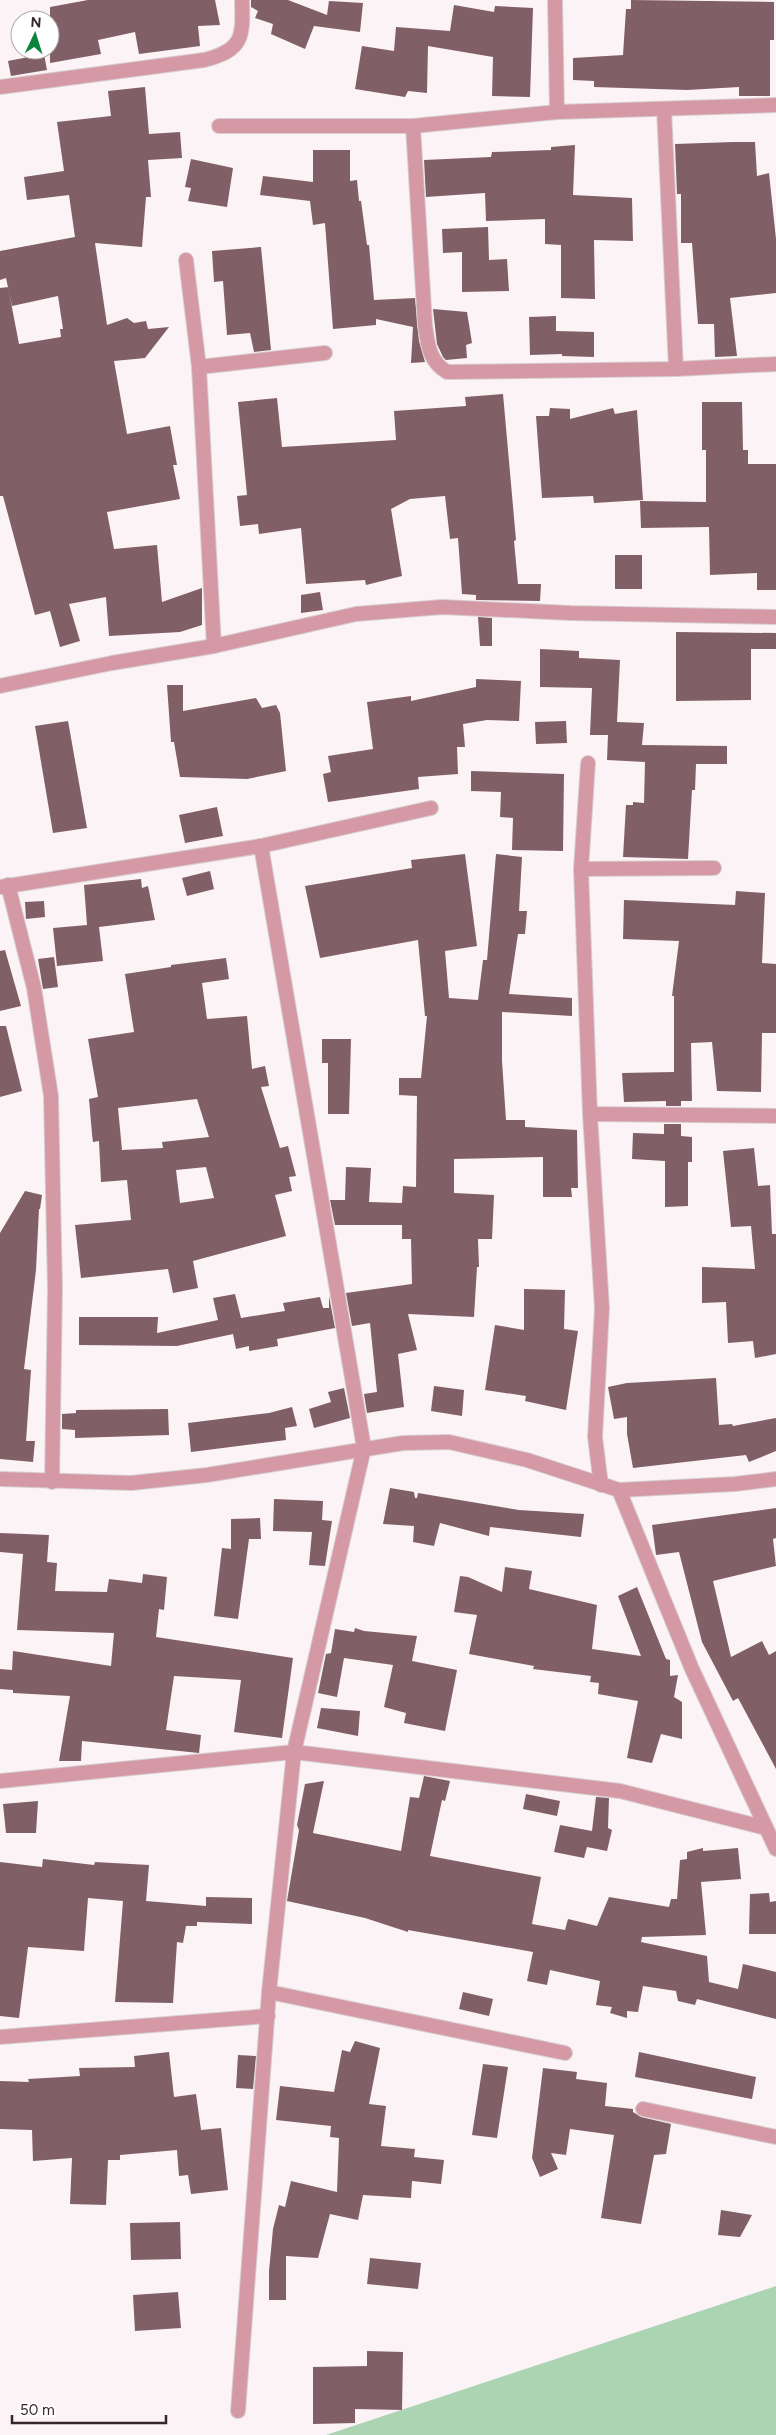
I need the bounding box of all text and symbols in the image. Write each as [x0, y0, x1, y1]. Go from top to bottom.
north arrow [10, 10, 60, 60]
text: N [30, 14, 42, 31]
scale bar [12, 2392, 166, 2424]
text: 50 m [20, 2401, 55, 2419]

